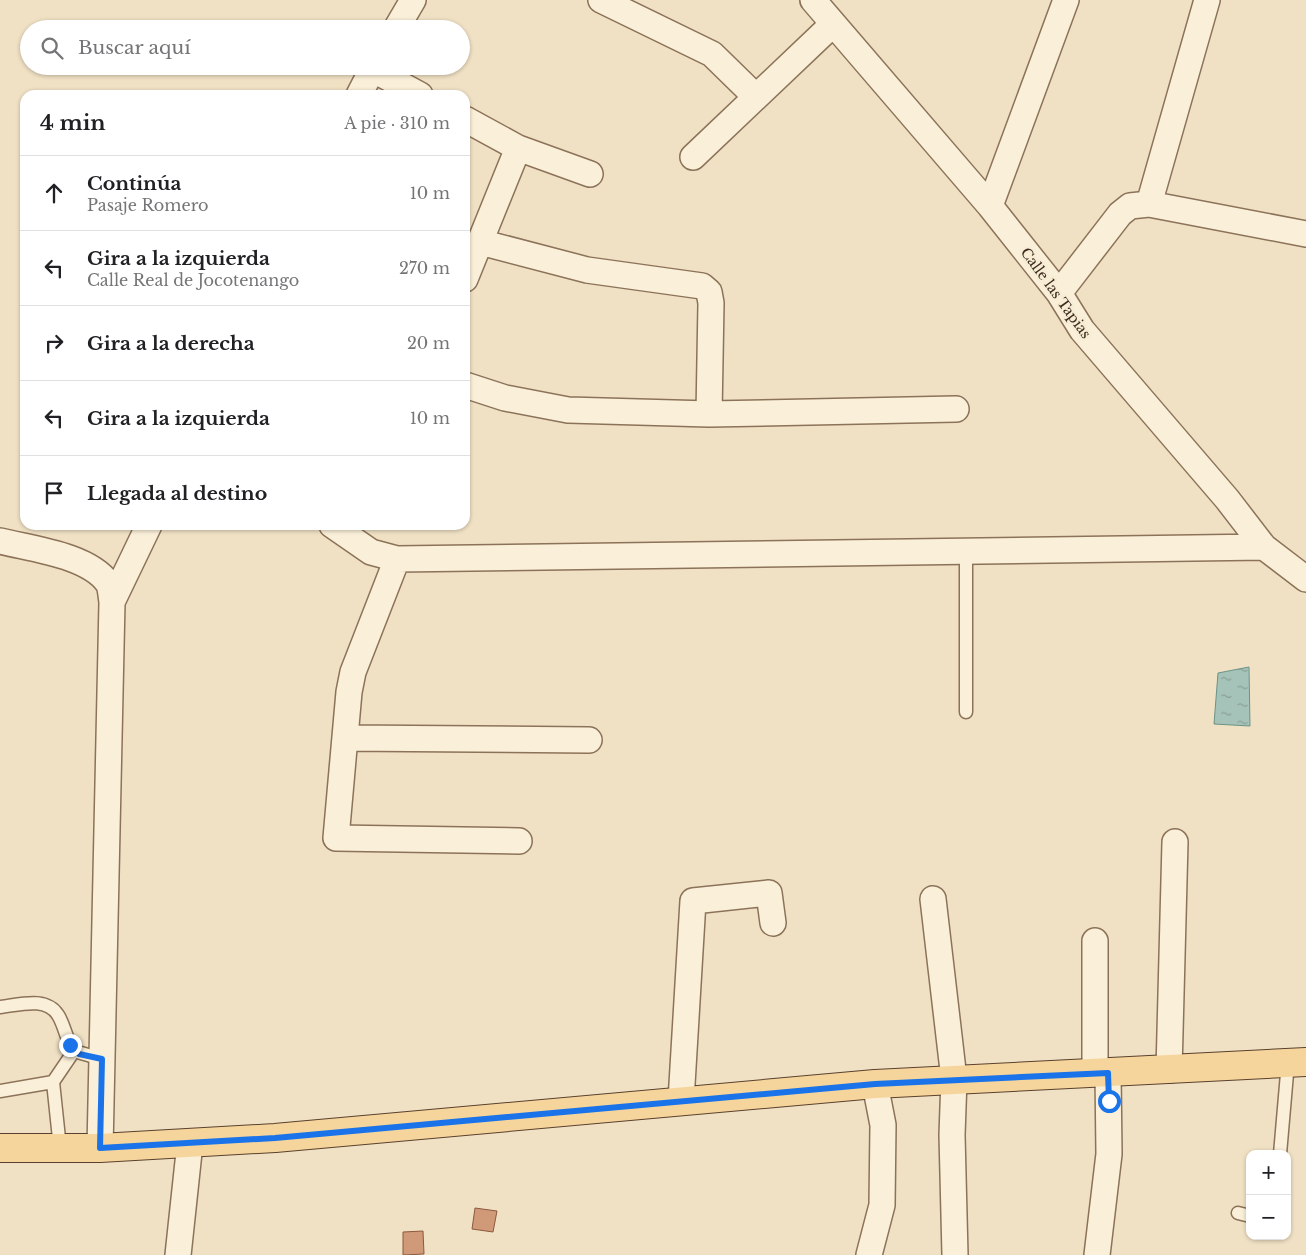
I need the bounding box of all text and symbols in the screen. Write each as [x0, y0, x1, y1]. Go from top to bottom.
search box [20, 20, 470, 75]
icon: search [38, 34, 66, 62]
text: Buscar aquí [78, 36, 191, 59]
text: 4 min [40, 110, 106, 136]
text: A pie · 310 m [344, 113, 450, 133]
text: Continúa [87, 172, 181, 195]
icon: ahead [40, 179, 68, 207]
text: 10 m [410, 183, 450, 203]
text: Pasaje Romero [87, 195, 209, 215]
street label: Calle las Tapias [1017, 244, 1095, 342]
text: Gira a la izquierda [87, 247, 270, 270]
icon: left [40, 254, 68, 282]
text: 270 m [399, 258, 450, 278]
text: Calle Real de Jocotenango [87, 270, 299, 290]
icon: right [40, 329, 68, 357]
text: Gira a la derecha [87, 332, 255, 355]
text: 20 m [407, 333, 450, 353]
icon: left [40, 404, 68, 432]
text: Gira a la izquierda [87, 407, 270, 430]
text: 10 m [410, 408, 450, 428]
icon: arrive [40, 479, 68, 507]
text: Llegada al destino [87, 482, 267, 505]
route end [59, 1034, 82, 1057]
route start [1098, 1090, 1121, 1113]
map controls [1246, 1150, 1291, 1240]
button: + [1246, 1150, 1291, 1195]
button: − [1246, 1195, 1291, 1240]

